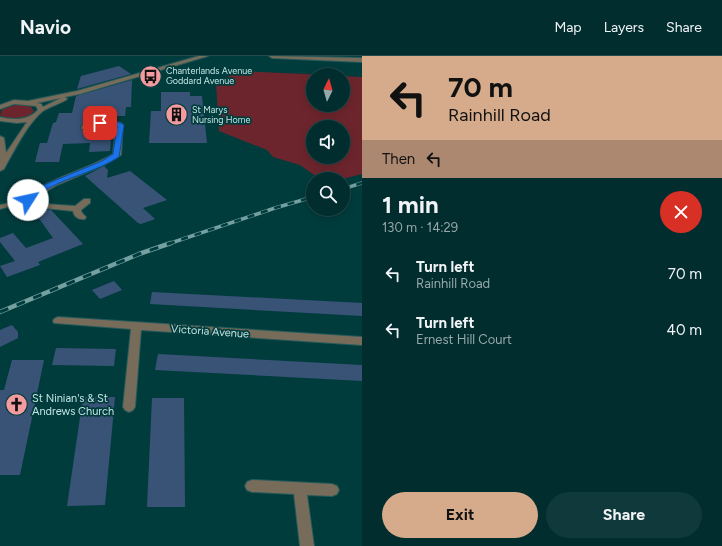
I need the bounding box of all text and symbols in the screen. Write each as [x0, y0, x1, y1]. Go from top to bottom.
text: Navio [20, 16, 71, 39]
text: Map [554, 19, 582, 36]
text: Layers [604, 19, 644, 36]
text: Share [666, 19, 702, 36]
bus stop icon: Chanterlands Avenue Goddard Avenue [138, 63, 164, 89]
place label: Chanterlands Avenue Goddard Avenue [166, 65, 252, 86]
north arrow [306, 68, 350, 112]
map controls [306, 68, 350, 216]
text: 70 m [448, 70, 513, 104]
icon: left [382, 72, 434, 124]
building icon: St Marys Nursing Home [163, 102, 189, 128]
place label: St Marys Nursing Home [192, 104, 250, 125]
text: Rainhill Road [448, 104, 551, 126]
pin [83, 106, 117, 140]
icon: arrive [89, 112, 111, 134]
button: sound [306, 120, 350, 164]
icon: left [423, 148, 445, 170]
text: Then [382, 150, 415, 168]
button: search [306, 172, 350, 216]
position arrow [7, 179, 49, 221]
text: 1 min [382, 190, 439, 219]
button: close [660, 191, 702, 233]
text: 130 m · 14:29 [382, 220, 458, 235]
text: Turn left [416, 258, 474, 276]
icon: left [382, 263, 404, 285]
text: 70 m [668, 265, 702, 283]
text: Rainhill Road [416, 276, 490, 291]
text: Turn left [416, 314, 474, 332]
icon: left [382, 319, 404, 341]
text: 40 m [667, 321, 702, 339]
street label: Victoria Avenue [170, 322, 250, 341]
text: Ernest Hill Court [416, 332, 512, 347]
church icon: St Ninian's & St Andrews Church [4, 391, 30, 417]
place label: St Ninian's & St Andrews Church [32, 392, 114, 418]
button: Exit [382, 492, 538, 538]
button: Share [546, 492, 702, 538]

